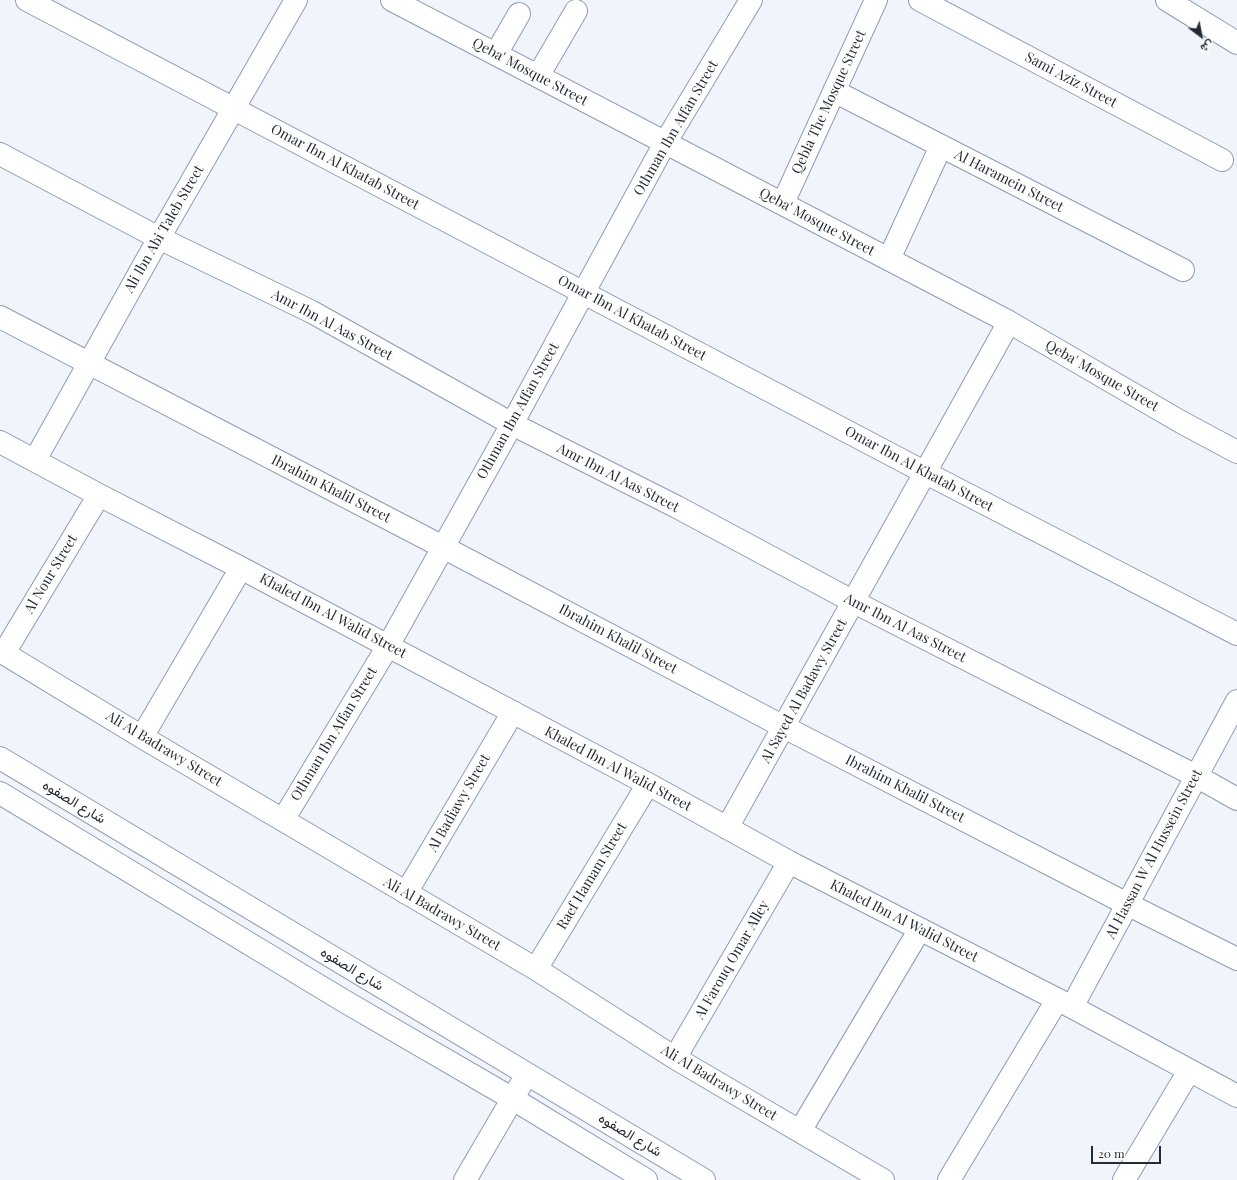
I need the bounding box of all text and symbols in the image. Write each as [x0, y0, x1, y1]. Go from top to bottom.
north arrow [1181, 16, 1221, 56]
street label: Qebla The Mosque Street [788, 27, 870, 177]
street label: Qeba' Mosque Street [469, 34, 591, 110]
text: ش [1198, 37, 1217, 56]
street label: Sami Aziz Street [1022, 49, 1120, 111]
street label: Othman Ibn Affan Street [630, 57, 722, 199]
street label: Omar Ibn Al Khatab Street [268, 121, 422, 213]
street label: Al Haramein Street [952, 146, 1066, 216]
street label: Ali Ibn Abi Taleb Street [121, 162, 207, 296]
street label: Qeba' Mosque Street [756, 184, 878, 260]
street label: Omar Ibn Al Khatab Street [555, 272, 709, 364]
street label: Amr Ibn Al Aas Street [269, 286, 395, 364]
street label: Qeba' Mosque Street [1042, 337, 1162, 415]
street label: Othman Ibn Affan Street [473, 340, 563, 482]
street label: Omar Ibn Al Khatab Street [842, 423, 996, 515]
street label: Amr Ibn Al Aas Street [554, 440, 682, 516]
street label: Ibrahim Khalil Street [269, 452, 393, 526]
street label: Al Nour Street [21, 532, 81, 616]
street label: Khaled Ibn Al Walid Street [257, 570, 409, 662]
street label: Amr Ibn Al Aas Street [841, 590, 969, 666]
street label: Ibrahim Khalil Street [556, 601, 680, 677]
street label: Al Sayed Al Badawy Street [757, 616, 851, 766]
street label: Othman Ibn Affan Street [287, 664, 381, 804]
street label: Ali Al Badrawy Street [103, 708, 225, 790]
street label: Khaled Ibn Al Walid Street [542, 723, 694, 815]
street label: Al Badiawy Street [424, 751, 494, 855]
street label: Ibrahim Khalil Street [843, 752, 967, 826]
street label: Al Hassan W Al Hussein Street [1102, 766, 1206, 942]
street label: شارع الصفوه [39, 777, 109, 827]
street label: Raef Hamam Street [553, 820, 631, 932]
street label: Ali Al Badrawy Street [380, 874, 504, 954]
street label: Khaled Ibn Al Walid Street [827, 876, 981, 966]
street label: Al Farouq Omar Alley [691, 898, 773, 1022]
street label: شارع الصفوه [317, 944, 387, 994]
street label: Ali Al Badrawy Street [658, 1042, 780, 1124]
street label: شارع الصفوه [595, 1110, 665, 1160]
scale bar [1093, 1138, 1163, 1164]
text: 20 m [1098, 1145, 1125, 1161]

